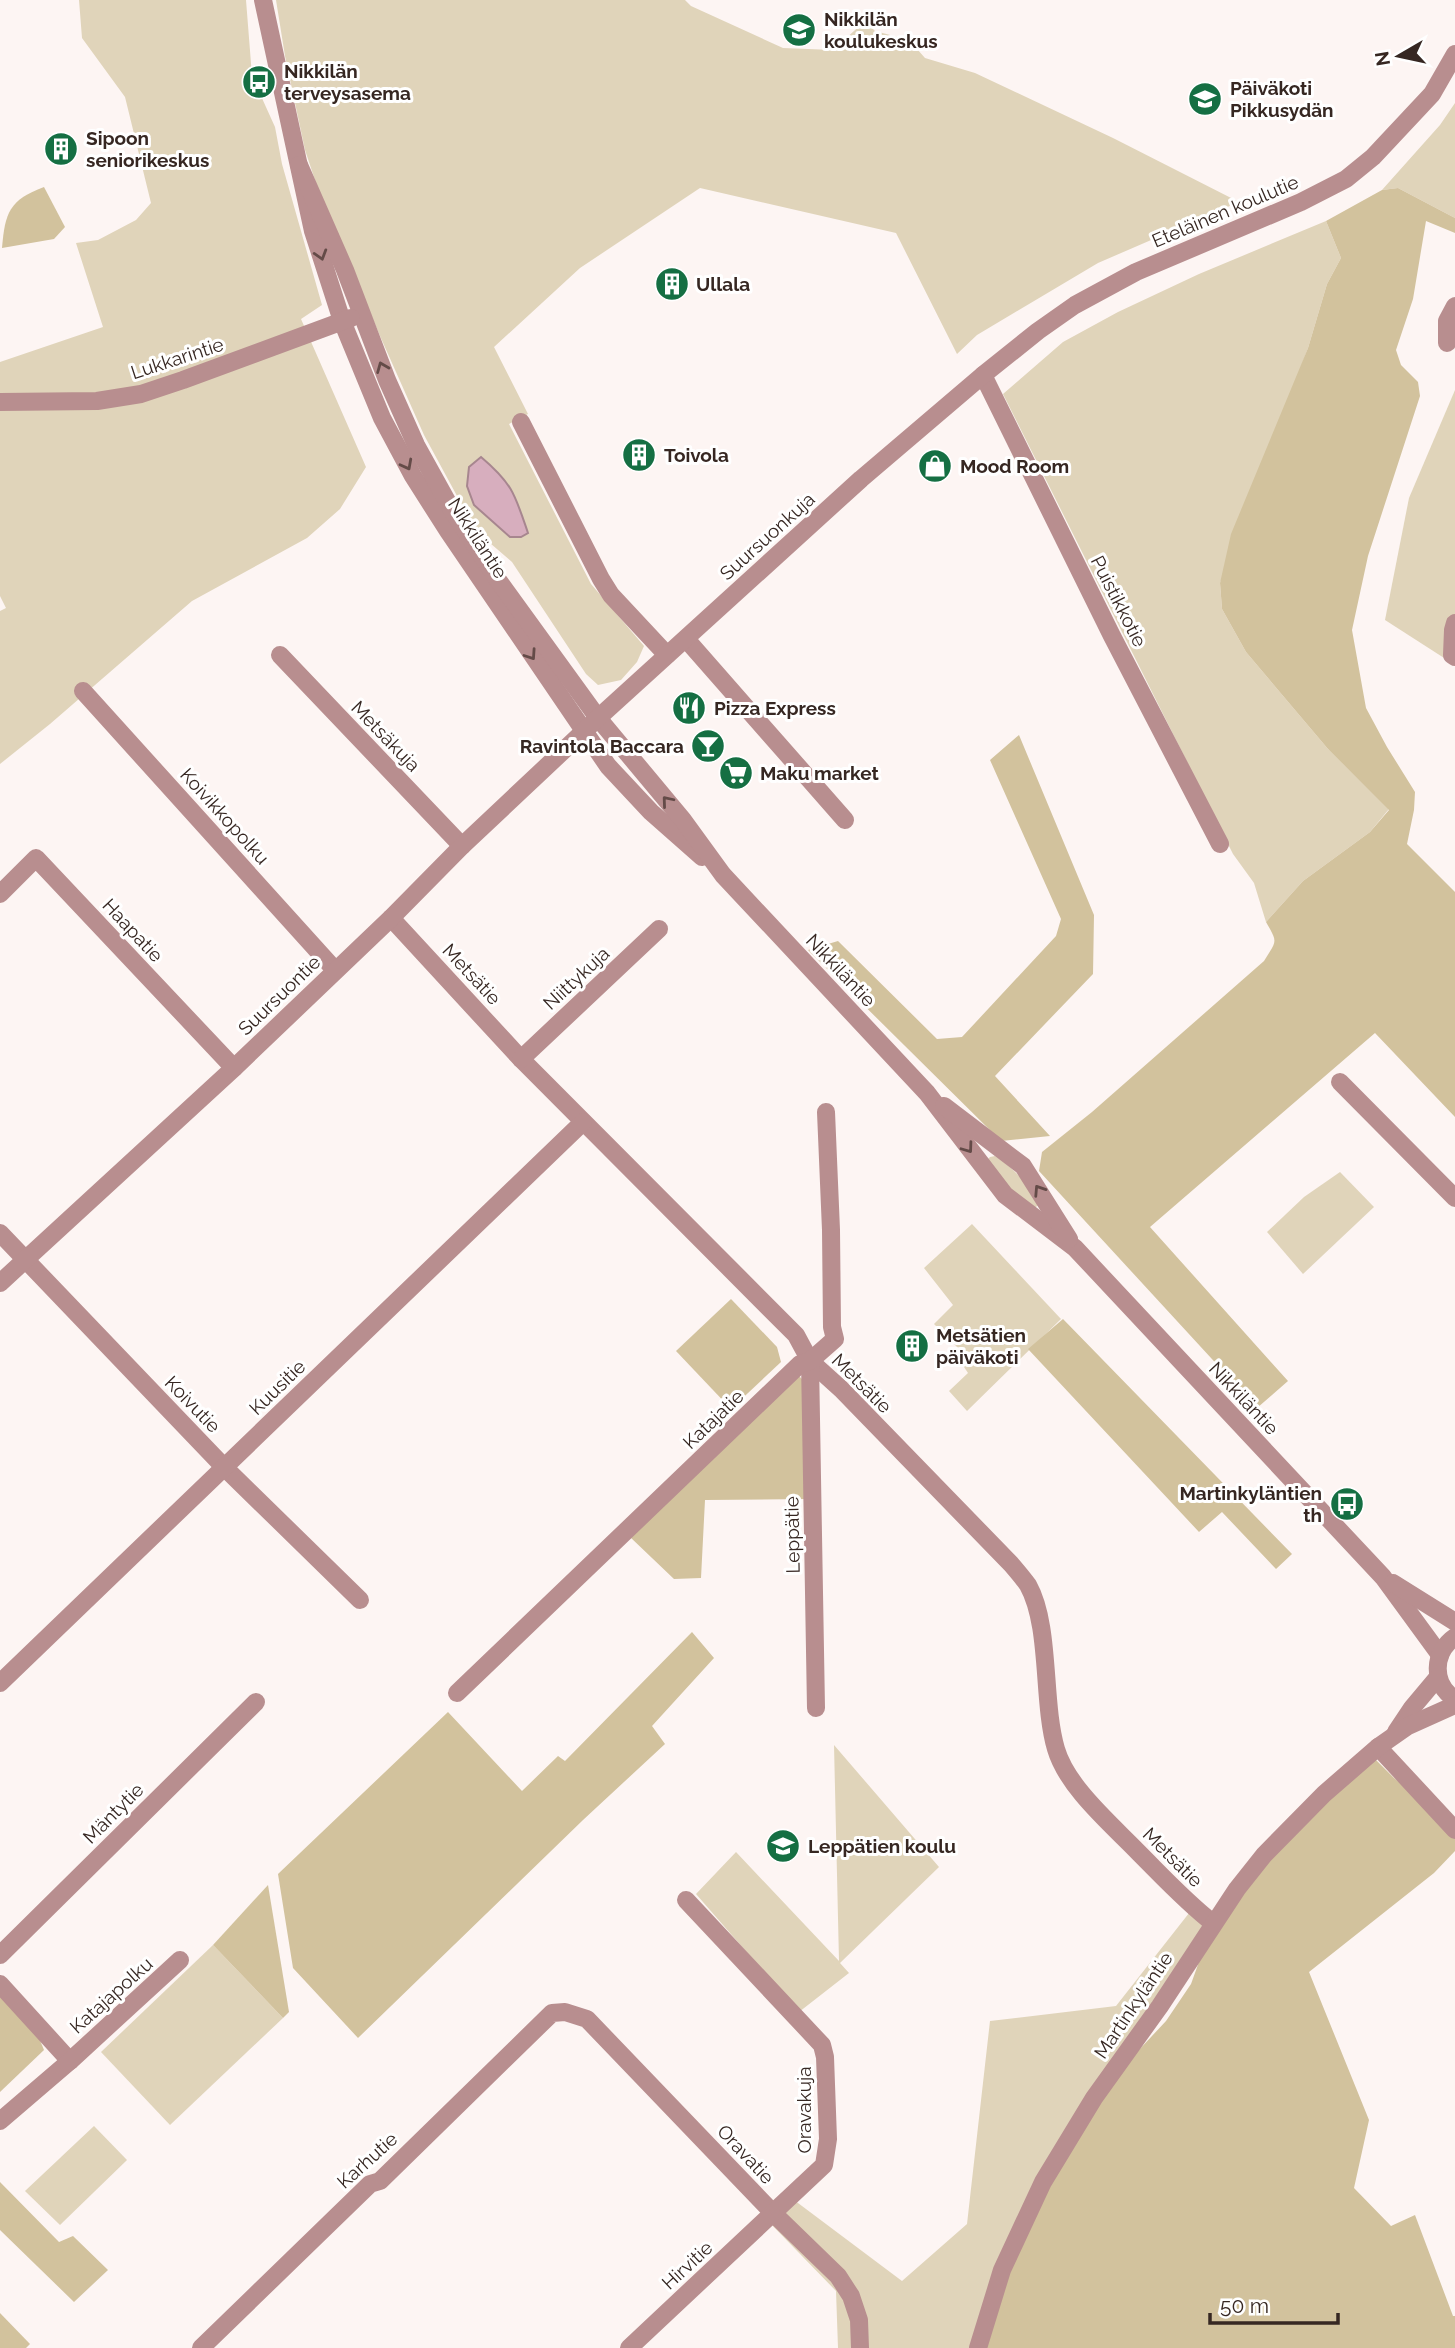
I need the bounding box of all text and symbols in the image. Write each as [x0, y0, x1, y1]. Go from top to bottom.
place label: Nikkilän koulukeskus [824, 8, 938, 52]
school or university icon: Nikkilän koulukeskus [780, 11, 818, 49]
north arrow [1364, 21, 1434, 91]
text: N [1370, 50, 1394, 68]
place label: Nikkilän terveysasema [284, 60, 411, 104]
bus stop icon: Nikkilän terveysasema [240, 63, 278, 101]
place label: Päiväkoti Pikkusydän [1230, 77, 1334, 121]
school or university icon: Päiväkoti Pikkusydän [1186, 80, 1224, 118]
place label: Sipoon seniorikeskus [86, 127, 209, 171]
building icon: Sipoon seniorikeskus [42, 130, 80, 168]
street label: Eteläinen koulutie [1149, 170, 1301, 252]
one-way arrow [312, 248, 327, 260]
building icon: Ullala [653, 265, 691, 303]
place label: Ullala [696, 273, 750, 295]
street label: Lukkarintie [128, 333, 226, 383]
one-way arrow [376, 362, 390, 374]
building icon: Toivola [620, 436, 658, 474]
place label: Toivola [664, 444, 729, 466]
shop icon: Mood Room [916, 447, 954, 485]
place label: Mood Room [960, 455, 1069, 477]
one-way arrow [399, 458, 412, 470]
street label: Suursuonkuja [715, 488, 819, 584]
street label: Nikkiläntie [444, 494, 512, 582]
street label: Puistikkotie [1087, 552, 1151, 650]
one-way arrow [523, 647, 535, 660]
restaurant icon: Pizza Express [670, 689, 708, 727]
street label: Metsäkuja [347, 696, 425, 776]
place label: Pizza Express [714, 697, 836, 719]
bar icon: Ravintola Baccara [689, 727, 727, 765]
place label: Ravintola Baccara [520, 735, 684, 757]
supermarket icon: Maku market [717, 754, 755, 792]
place label: Maku market [760, 762, 879, 784]
street label: Koivikkopolku [176, 763, 274, 869]
one-way arrow [663, 797, 675, 810]
street label: Haapatie [98, 894, 168, 966]
street label: Nikkiläntie [802, 929, 880, 1011]
street label: Metsätie [438, 939, 506, 1009]
street label: Niittykuja [539, 942, 613, 1014]
street label: Suursuontie [234, 951, 324, 1039]
one-way arrow [960, 1140, 972, 1153]
one-way arrow [1035, 1185, 1048, 1198]
place label: Metsätien päiväkoti [936, 1324, 1026, 1368]
building icon: Metsätien päiväkoti [893, 1327, 931, 1365]
street label: Metsätie [828, 1349, 896, 1417]
street label: Kuusitie [244, 1355, 310, 1419]
street label: Nikkiläntie [1205, 1357, 1283, 1439]
street label: Koivutie [161, 1371, 225, 1437]
street label: Katajatie [678, 1385, 748, 1453]
place label: Martinkyläntien th [1179, 1482, 1322, 1526]
bus stop icon: Martinkyläntien th [1328, 1485, 1366, 1523]
street label: Leppätie [780, 1496, 804, 1574]
street label: Mäntytie [78, 1778, 148, 1848]
street label: Metsätie [1139, 1823, 1207, 1891]
school or university icon: Leppätien koulu [764, 1827, 802, 1865]
place label: Leppätien koulu [808, 1835, 956, 1857]
street label: Martinkyläntie [1089, 1948, 1177, 2062]
street label: Katajapolku [65, 1952, 157, 2038]
street label: Oravakuja [793, 2066, 815, 2154]
street label: Oravatie [713, 2120, 779, 2188]
street label: Karhutie [332, 2127, 402, 2193]
street label: Hirvitie [657, 2236, 717, 2294]
scale bar [1210, 2282, 1338, 2326]
text: 50 m [1220, 2293, 1269, 2318]

